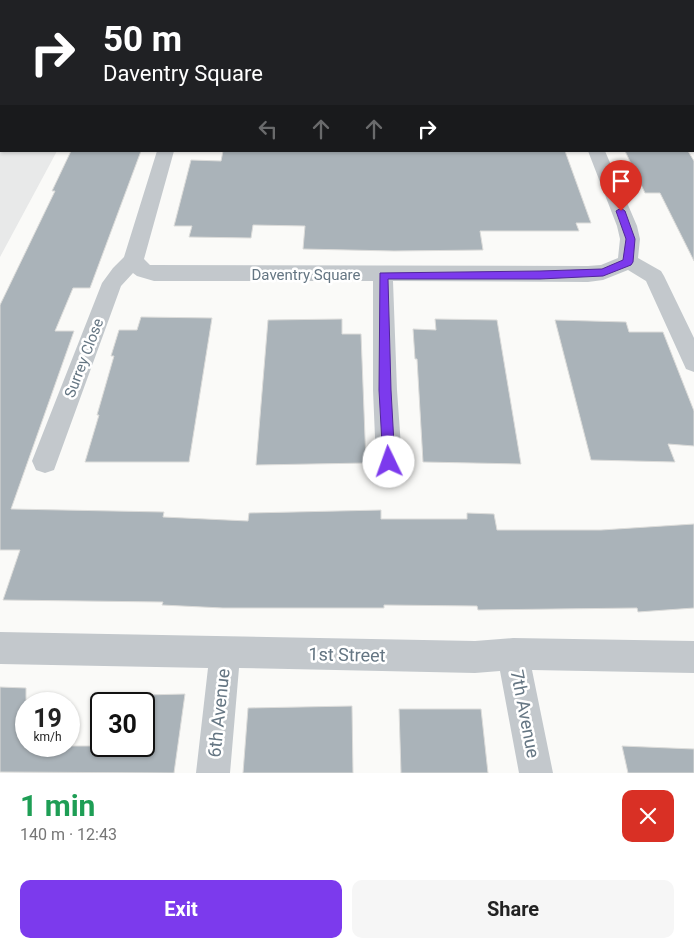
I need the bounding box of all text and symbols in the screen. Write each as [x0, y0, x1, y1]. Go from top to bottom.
text: 50 m [103, 19, 182, 60]
icon: right [20, 20, 85, 85]
text: Daventry Square [103, 61, 263, 86]
icon: left [254, 115, 282, 143]
icon: ahead [307, 115, 335, 143]
icon: ahead [360, 115, 388, 143]
icon: right [413, 115, 441, 143]
pin [600, 160, 642, 211]
icon: arrive [607, 167, 635, 195]
street label: Daventry Square [252, 266, 361, 284]
street label: Surrey Close [61, 316, 107, 400]
position arrow [362, 435, 414, 487]
street label: 1st Street [308, 643, 386, 666]
street label: 6th Avenue [203, 667, 234, 758]
street label: 7th Avenue [507, 668, 544, 760]
speed limit sign: 30 [90, 692, 155, 757]
text: 19 [33, 704, 62, 733]
text: km/h [33, 730, 62, 744]
text: 1 min [20, 788, 95, 823]
button: close [622, 790, 674, 842]
text: 140 m · 12:43 [20, 825, 117, 844]
button: Exit [20, 880, 342, 938]
button: Share [352, 880, 674, 938]

